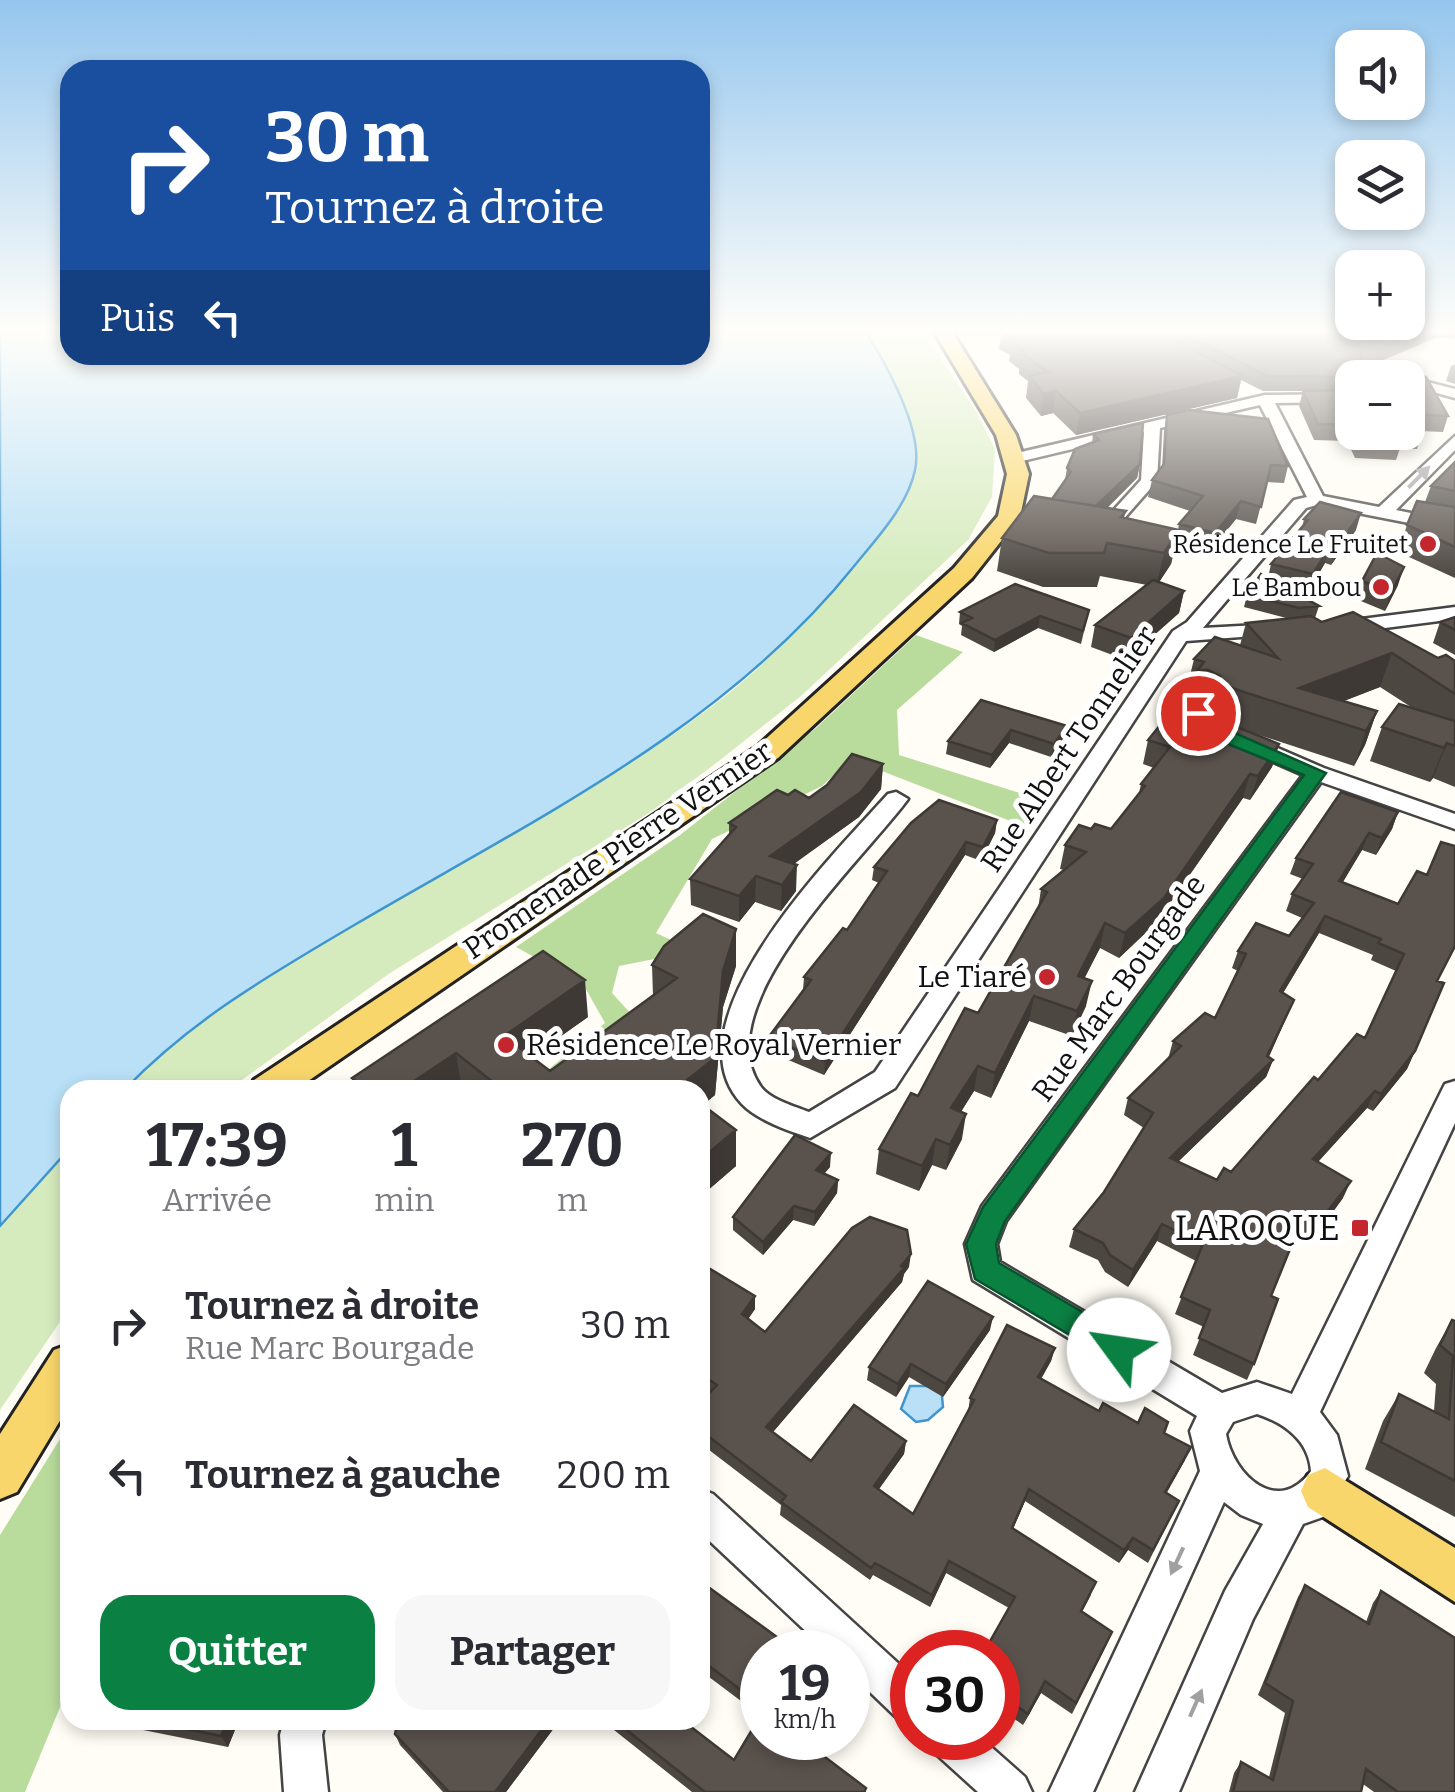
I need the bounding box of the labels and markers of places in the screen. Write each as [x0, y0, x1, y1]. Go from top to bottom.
place label: Résidence Le Fruitet [1172, 530, 1408, 560]
marker: Résidence Le Fruitet [1417, 533, 1439, 555]
place label: Le Bambou [1231, 573, 1361, 603]
marker: Le Bambou [1370, 576, 1392, 598]
pin [1156, 671, 1241, 756]
place label: Le Tiaré [918, 959, 1027, 995]
marker: Le Tiaré [1036, 966, 1058, 988]
place label: Résidence Le Royal Vernier [526, 1027, 901, 1063]
marker: Résidence Le Royal Vernier [495, 1034, 517, 1056]
place label: LAROQUE [1175, 1207, 1340, 1249]
marker: LAROQUE [1349, 1217, 1371, 1239]

